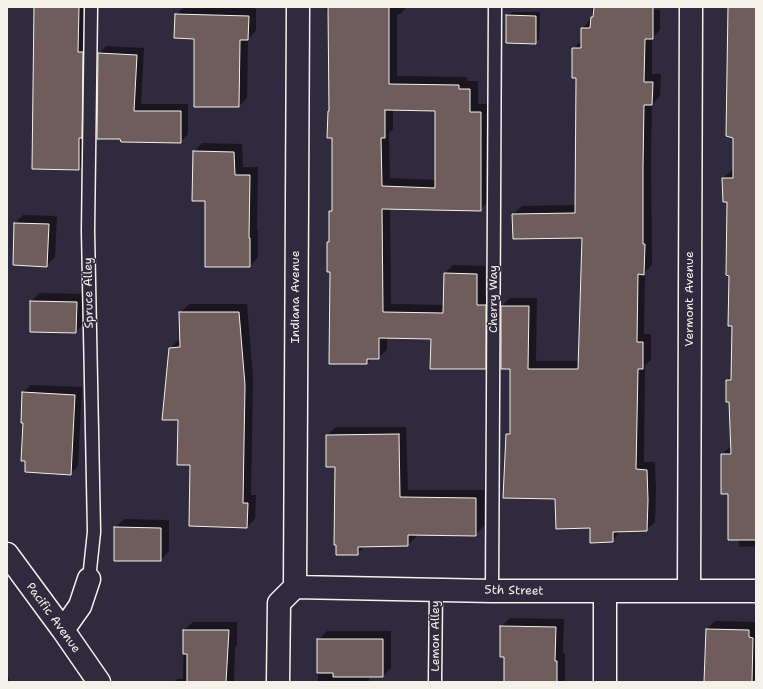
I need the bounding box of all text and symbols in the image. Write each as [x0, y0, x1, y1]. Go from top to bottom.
street label: Indiana Avenue [289, 250, 303, 344]
street label: Vermont Avenue [683, 251, 697, 347]
street label: Spruce Alley [81, 257, 97, 329]
street label: Cherry Way [487, 265, 501, 333]
street label: Pacific Avenue [23, 580, 83, 656]
street label: 5th Street [484, 583, 544, 599]
street label: Lemon Alley [429, 600, 443, 672]

